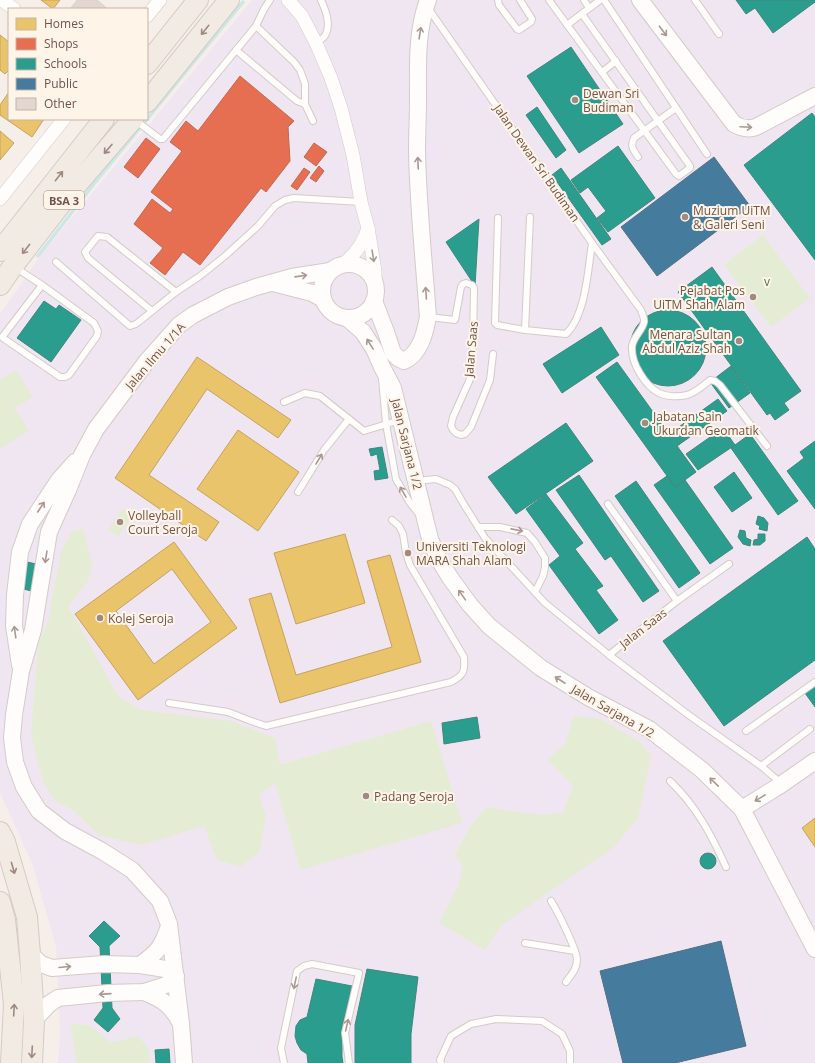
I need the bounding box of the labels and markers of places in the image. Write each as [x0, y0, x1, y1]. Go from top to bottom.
place label: Dewan Sri Budiman [583, 85, 639, 116]
marker: Dewan Sri Budiman [570, 95, 580, 105]
place label: Muzium UiTM & Galeri Seni [693, 202, 771, 233]
marker: Muzium UiTM & Galeri Seni [680, 212, 690, 222]
place label: Pejabat Pos UiTM Shah Alam [653, 282, 745, 313]
marker: Pejabat Pos UiTM Shah Alam [748, 292, 758, 302]
place label: Menara Sultan Abdul Aziz Shah [642, 326, 731, 357]
marker: Menara Sultan Abdul Aziz Shah [734, 336, 744, 346]
place label: Jabatan Sain Ukurdan Geomatik [652, 408, 760, 439]
marker: Jabatan Sain Ukurdan Geomatik [640, 418, 650, 428]
place label: Volleyball Court Seroja [128, 507, 198, 538]
marker: Volleyball Court Seroja [115, 517, 125, 527]
place label: Universiti Teknologi MARA Shah Alam [416, 538, 526, 569]
marker: Universiti Teknologi MARA Shah Alam [403, 548, 413, 558]
place label: Kolej Seroja [108, 610, 174, 627]
marker: Kolej Seroja [95, 613, 105, 623]
place label: Padang Seroja [374, 788, 454, 805]
marker: Padang Seroja [361, 791, 371, 801]

